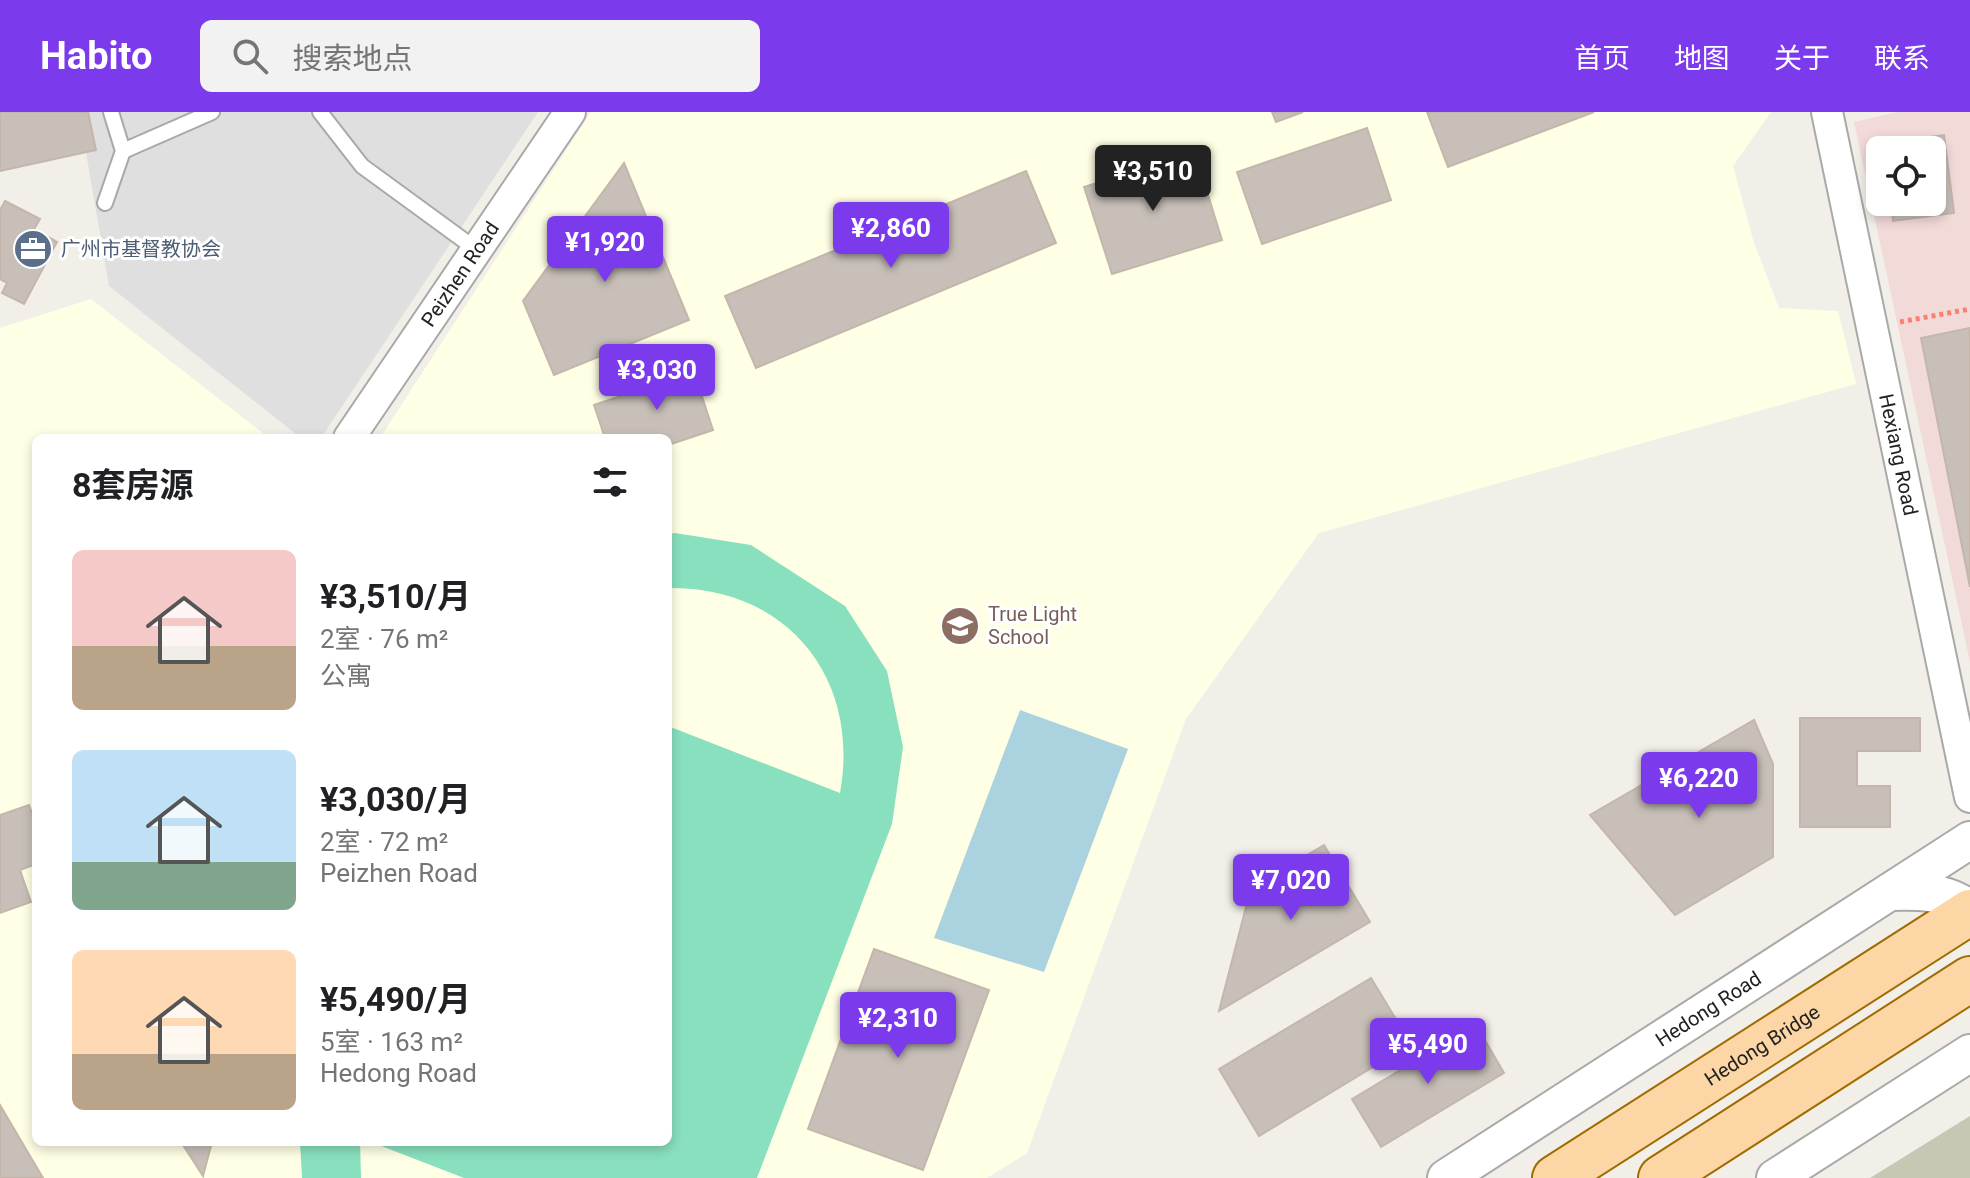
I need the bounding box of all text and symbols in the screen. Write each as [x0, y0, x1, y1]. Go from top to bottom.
search box [200, 20, 760, 92]
text: Habito [40, 34, 152, 78]
icon: search [228, 34, 272, 78]
text: 搜索地点 [292, 41, 412, 76]
text: 首页 [1574, 42, 1630, 75]
text: 地图 [1674, 42, 1730, 75]
text: 关于 [1774, 42, 1830, 75]
text: 联系 [1874, 42, 1930, 75]
map controls [1866, 136, 1946, 216]
button: locate [1866, 136, 1946, 216]
pin: ¥3,510 [1088, 145, 1218, 213]
text: ¥3,510 [1113, 156, 1193, 186]
pin: ¥2,860 [826, 202, 956, 270]
text: ¥2,860 [851, 213, 931, 243]
pin: ¥1,920 [540, 216, 670, 284]
street label: Peizhen Road [416, 217, 504, 331]
text: ¥1,920 [565, 227, 645, 257]
office icon: 广州市基督教协会 [12, 228, 54, 270]
place label: 广州市基督教协会 [61, 237, 221, 261]
pin: ¥3,030 [592, 344, 722, 412]
text: ¥3,030 [617, 355, 697, 385]
street label: Hexiang Road [1874, 392, 1923, 518]
icon: filters [588, 460, 632, 504]
text: 8套房源 [72, 465, 194, 505]
text: ¥3,510/月 [320, 576, 471, 616]
icon: home [136, 582, 232, 678]
place label: True Light School [988, 602, 1077, 649]
school or university icon: True Light School [939, 605, 981, 647]
text: 2室 · 76 m² [320, 624, 448, 654]
text: 公寓 [320, 661, 372, 691]
pin: ¥6,220 [1634, 752, 1764, 820]
text: ¥6,220 [1659, 763, 1739, 793]
text: ¥3,030/月 [320, 779, 471, 819]
icon: home [136, 782, 232, 878]
text: 2室 · 72 m² [320, 827, 448, 857]
pin: ¥7,020 [1226, 854, 1356, 922]
text: Peizhen Road [320, 858, 478, 888]
text: ¥7,020 [1251, 865, 1331, 895]
street label: Hedong Road [1651, 966, 1765, 1052]
text: ¥5,490/月 [320, 979, 471, 1019]
icon: home [136, 982, 232, 1078]
pin: ¥2,310 [833, 992, 963, 1060]
street label: Hedong Bridge [1700, 1000, 1824, 1091]
text: ¥2,310 [858, 1003, 938, 1033]
pin: ¥5,490 [1363, 1018, 1493, 1086]
text: 5室 · 163 m² [320, 1027, 463, 1057]
text: ¥5,490 [1388, 1029, 1468, 1059]
text: Hedong Road [320, 1058, 477, 1088]

